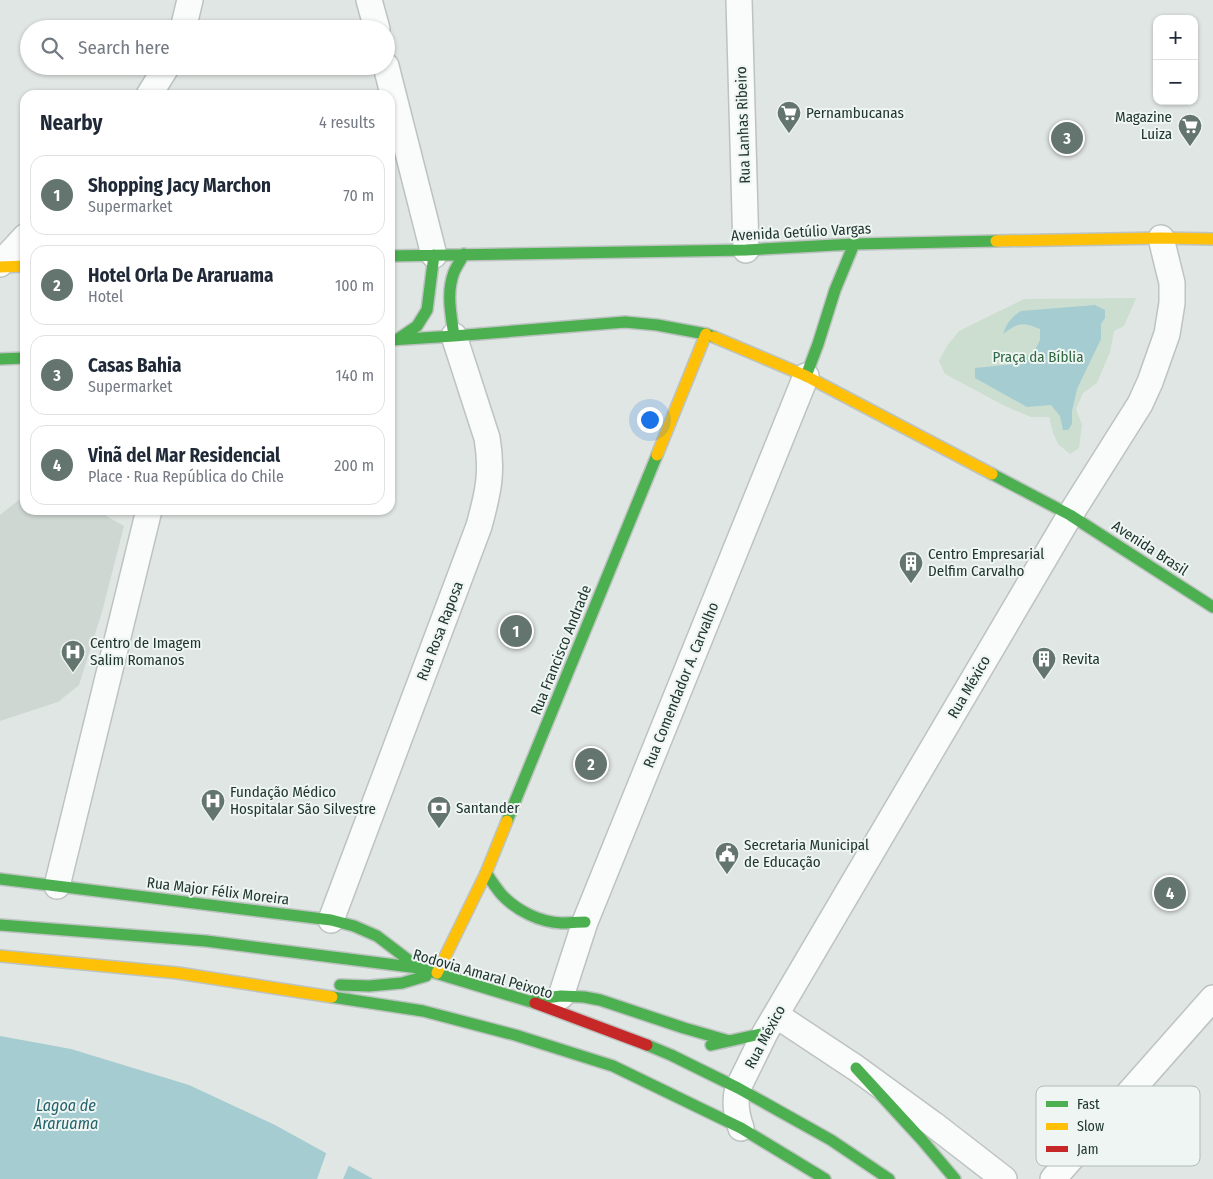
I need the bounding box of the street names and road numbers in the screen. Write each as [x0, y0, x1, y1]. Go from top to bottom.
street label: Rua Lanhas Ribeiro [732, 66, 754, 184]
street label: Avenida Getúlio Vargas [730, 219, 872, 245]
street label: Avenida Brasil [1109, 517, 1191, 579]
street label: Rua Rosa Raposa [413, 579, 467, 683]
street label: Rua Francisco Andrade [527, 582, 595, 718]
street label: Rua Comendador A. Carvalho [639, 599, 723, 771]
street label: Rua México [944, 652, 994, 721]
street label: Rua Major Félix Moreira [146, 873, 290, 909]
street label: Rodovia Amaral Peixoto [411, 945, 555, 1003]
street label: Rua México [741, 1002, 789, 1072]

